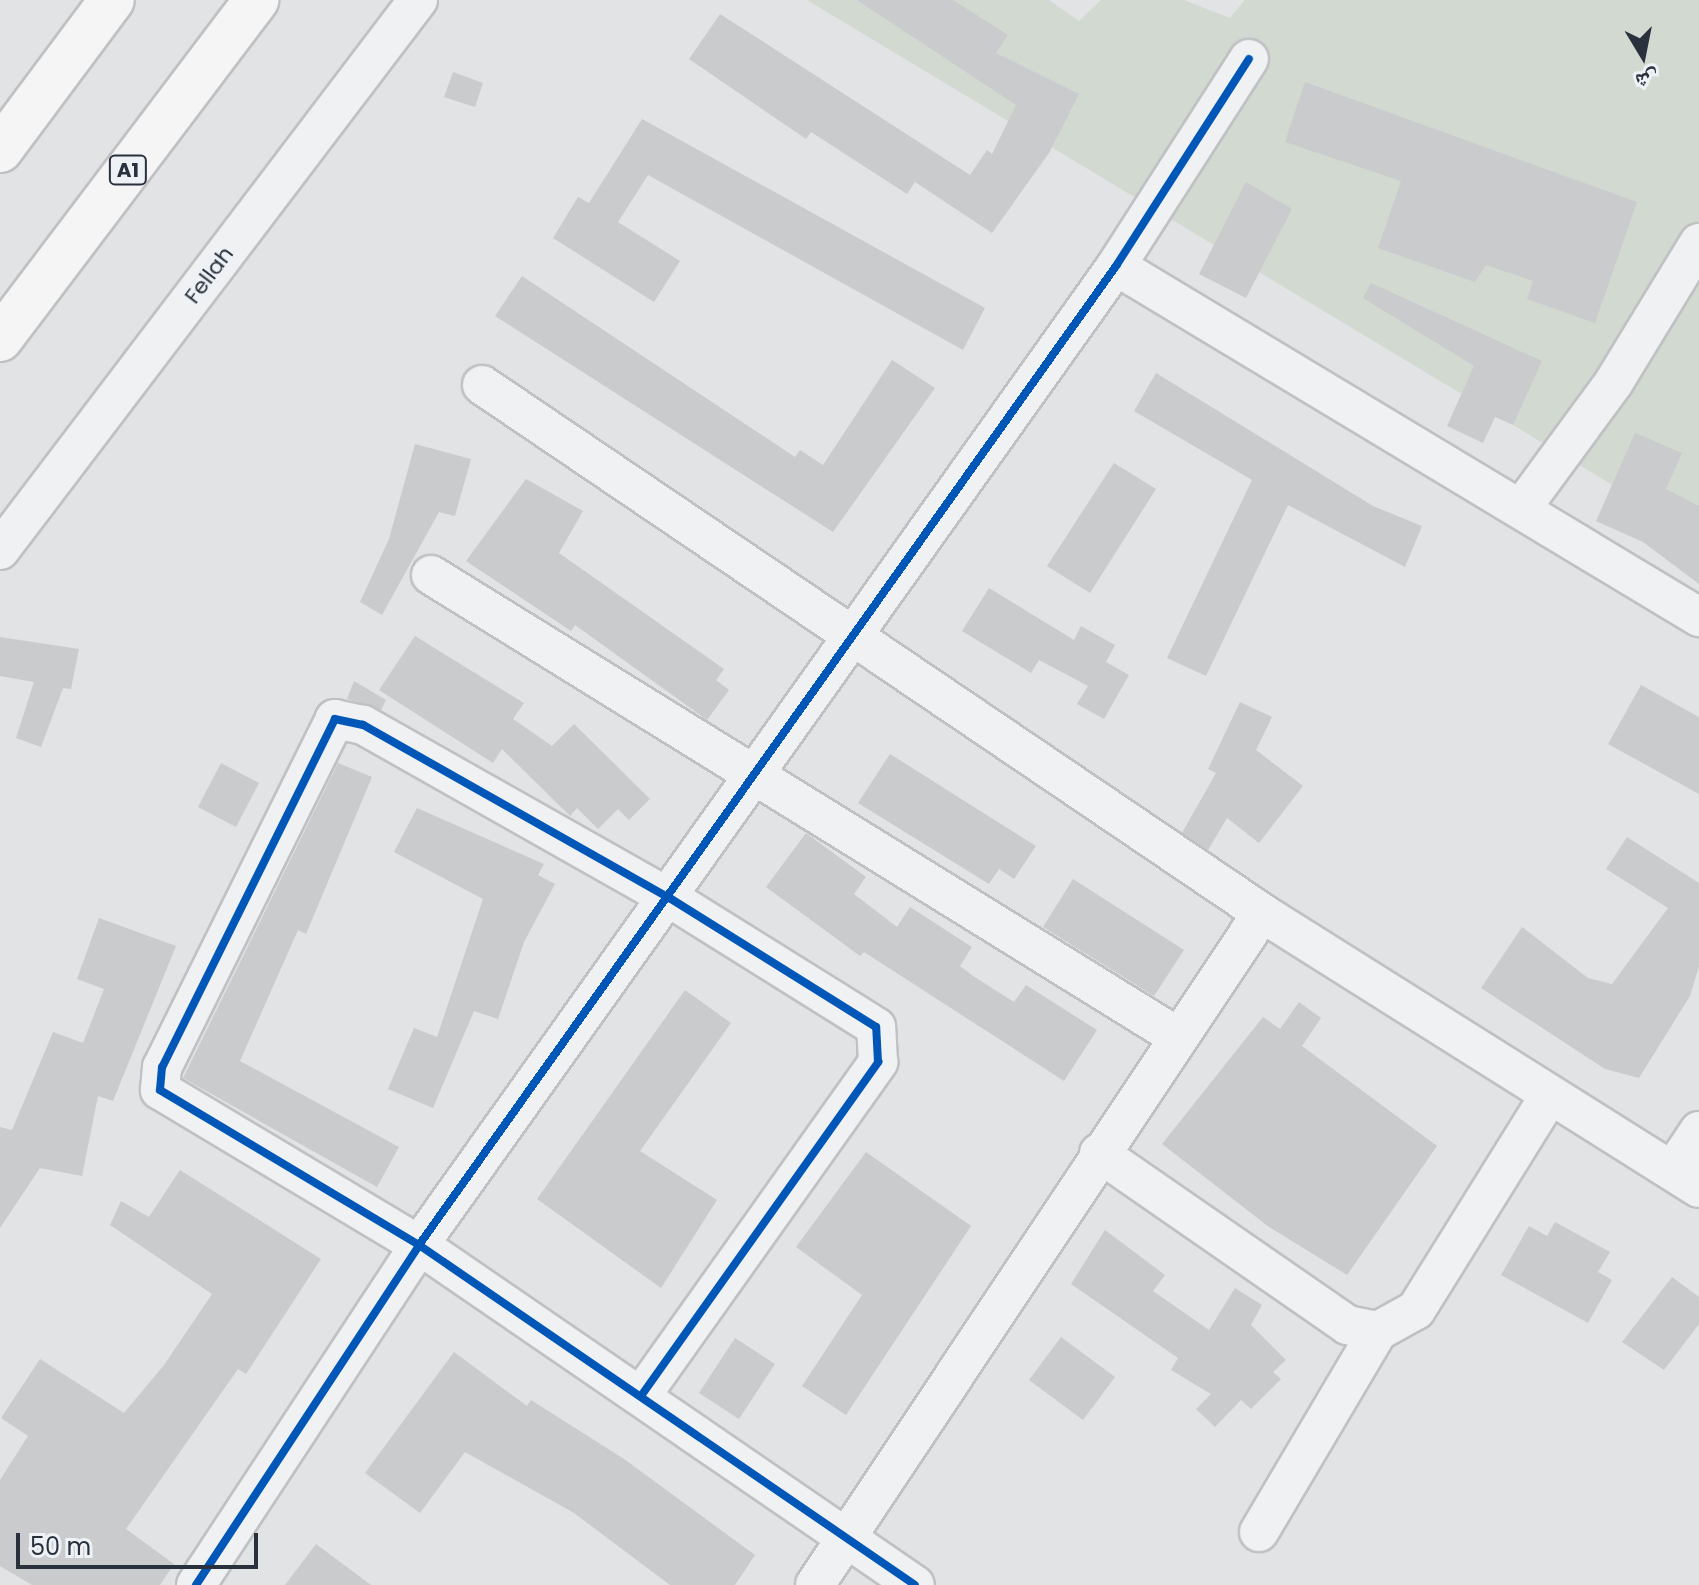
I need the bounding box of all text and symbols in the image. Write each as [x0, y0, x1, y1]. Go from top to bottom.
north arrow [1603, 16, 1683, 96]
text: ش [1633, 63, 1661, 97]
road number: A1 [108, 154, 148, 186]
street label: Fellah [179, 241, 239, 309]
scale bar [20, 1517, 262, 1567]
text: 50 m [30, 1530, 91, 1563]

